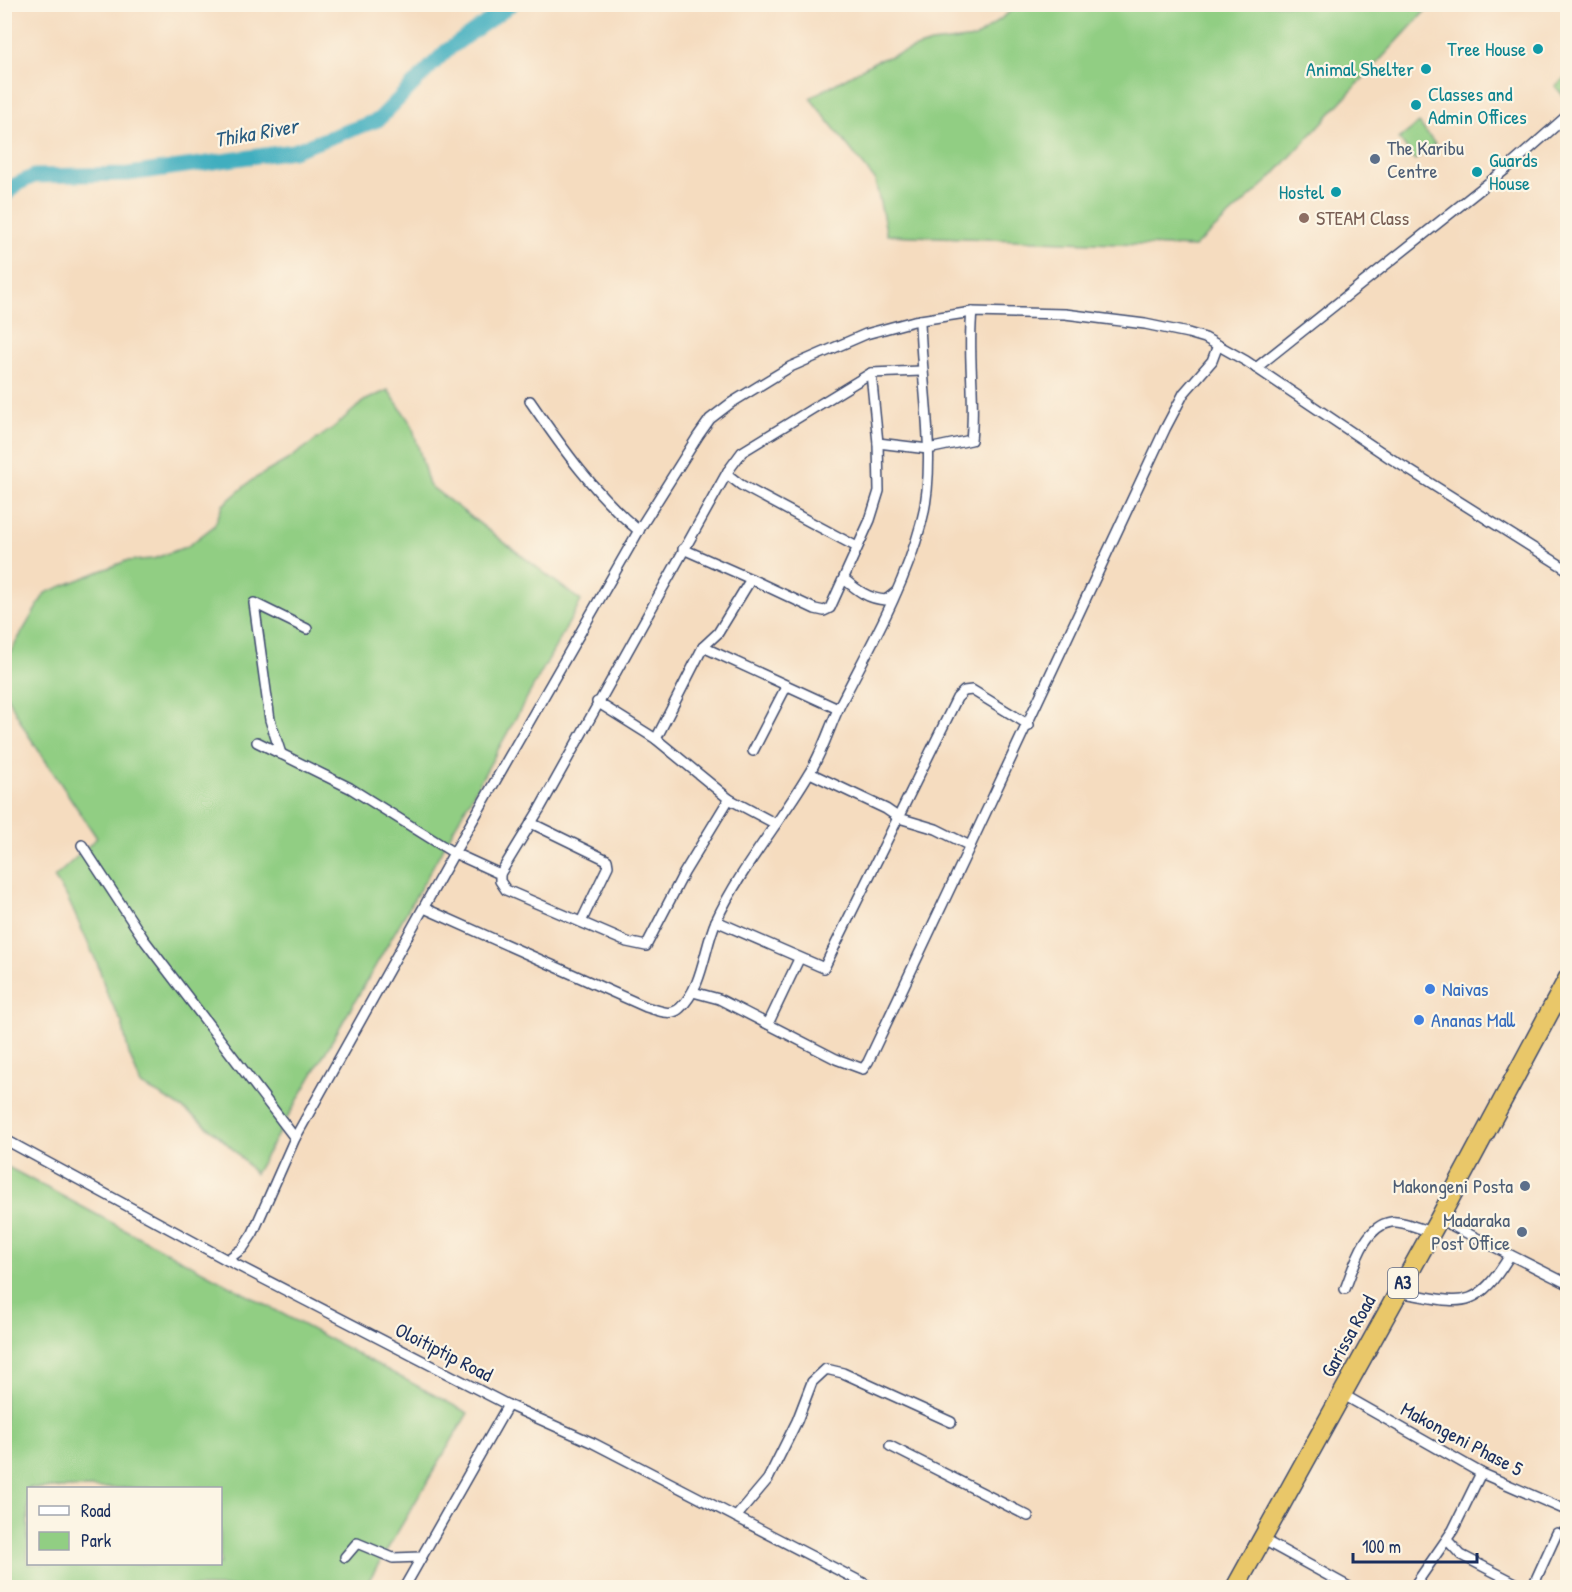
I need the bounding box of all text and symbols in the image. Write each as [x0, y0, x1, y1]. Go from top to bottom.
place label: Tree House [1447, 35, 1526, 62]
marker: Tree House [1531, 42, 1545, 56]
place label: Animal Shelter [1306, 55, 1414, 82]
marker: Animal Shelter [1419, 62, 1433, 76]
place label: Classes and Admin Offices [1428, 80, 1527, 130]
marker: Classes and Admin Offices [1409, 98, 1423, 112]
water label: Thika River [212, 110, 303, 154]
place label: The Karibu Centre [1387, 134, 1464, 184]
place label: Guards House [1489, 146, 1538, 196]
marker: The Karibu Centre [1368, 152, 1382, 166]
marker: Guards House [1470, 165, 1484, 179]
place label: Hostel [1279, 178, 1325, 205]
marker: Hostel [1329, 185, 1343, 199]
place label: STEAM Class [1316, 204, 1409, 231]
marker: STEAM Class [1297, 211, 1311, 225]
place label: Naivas [1442, 975, 1489, 1002]
marker: Naivas [1423, 982, 1437, 996]
place label: Ananas Mall [1431, 1006, 1516, 1033]
marker: Ananas Mall [1412, 1013, 1426, 1027]
place label: Makongeni Posta [1393, 1172, 1513, 1199]
marker: Makongeni Posta [1518, 1179, 1532, 1193]
place label: Madaraka Post Office [1431, 1206, 1510, 1256]
marker: Madaraka Post Office [1515, 1225, 1529, 1239]
road number: A3 [1388, 1268, 1418, 1298]
street label: Garissa Road [1314, 1290, 1381, 1382]
street label: Oloitiptip Road [391, 1315, 498, 1388]
street label: Makongeni Phase 5 [1396, 1395, 1529, 1482]
legend [27, 1487, 222, 1565]
text: Road [81, 1498, 111, 1523]
scale bar [1353, 1526, 1478, 1564]
text: Park [81, 1528, 112, 1553]
text: 100 m [1362, 1534, 1401, 1559]

